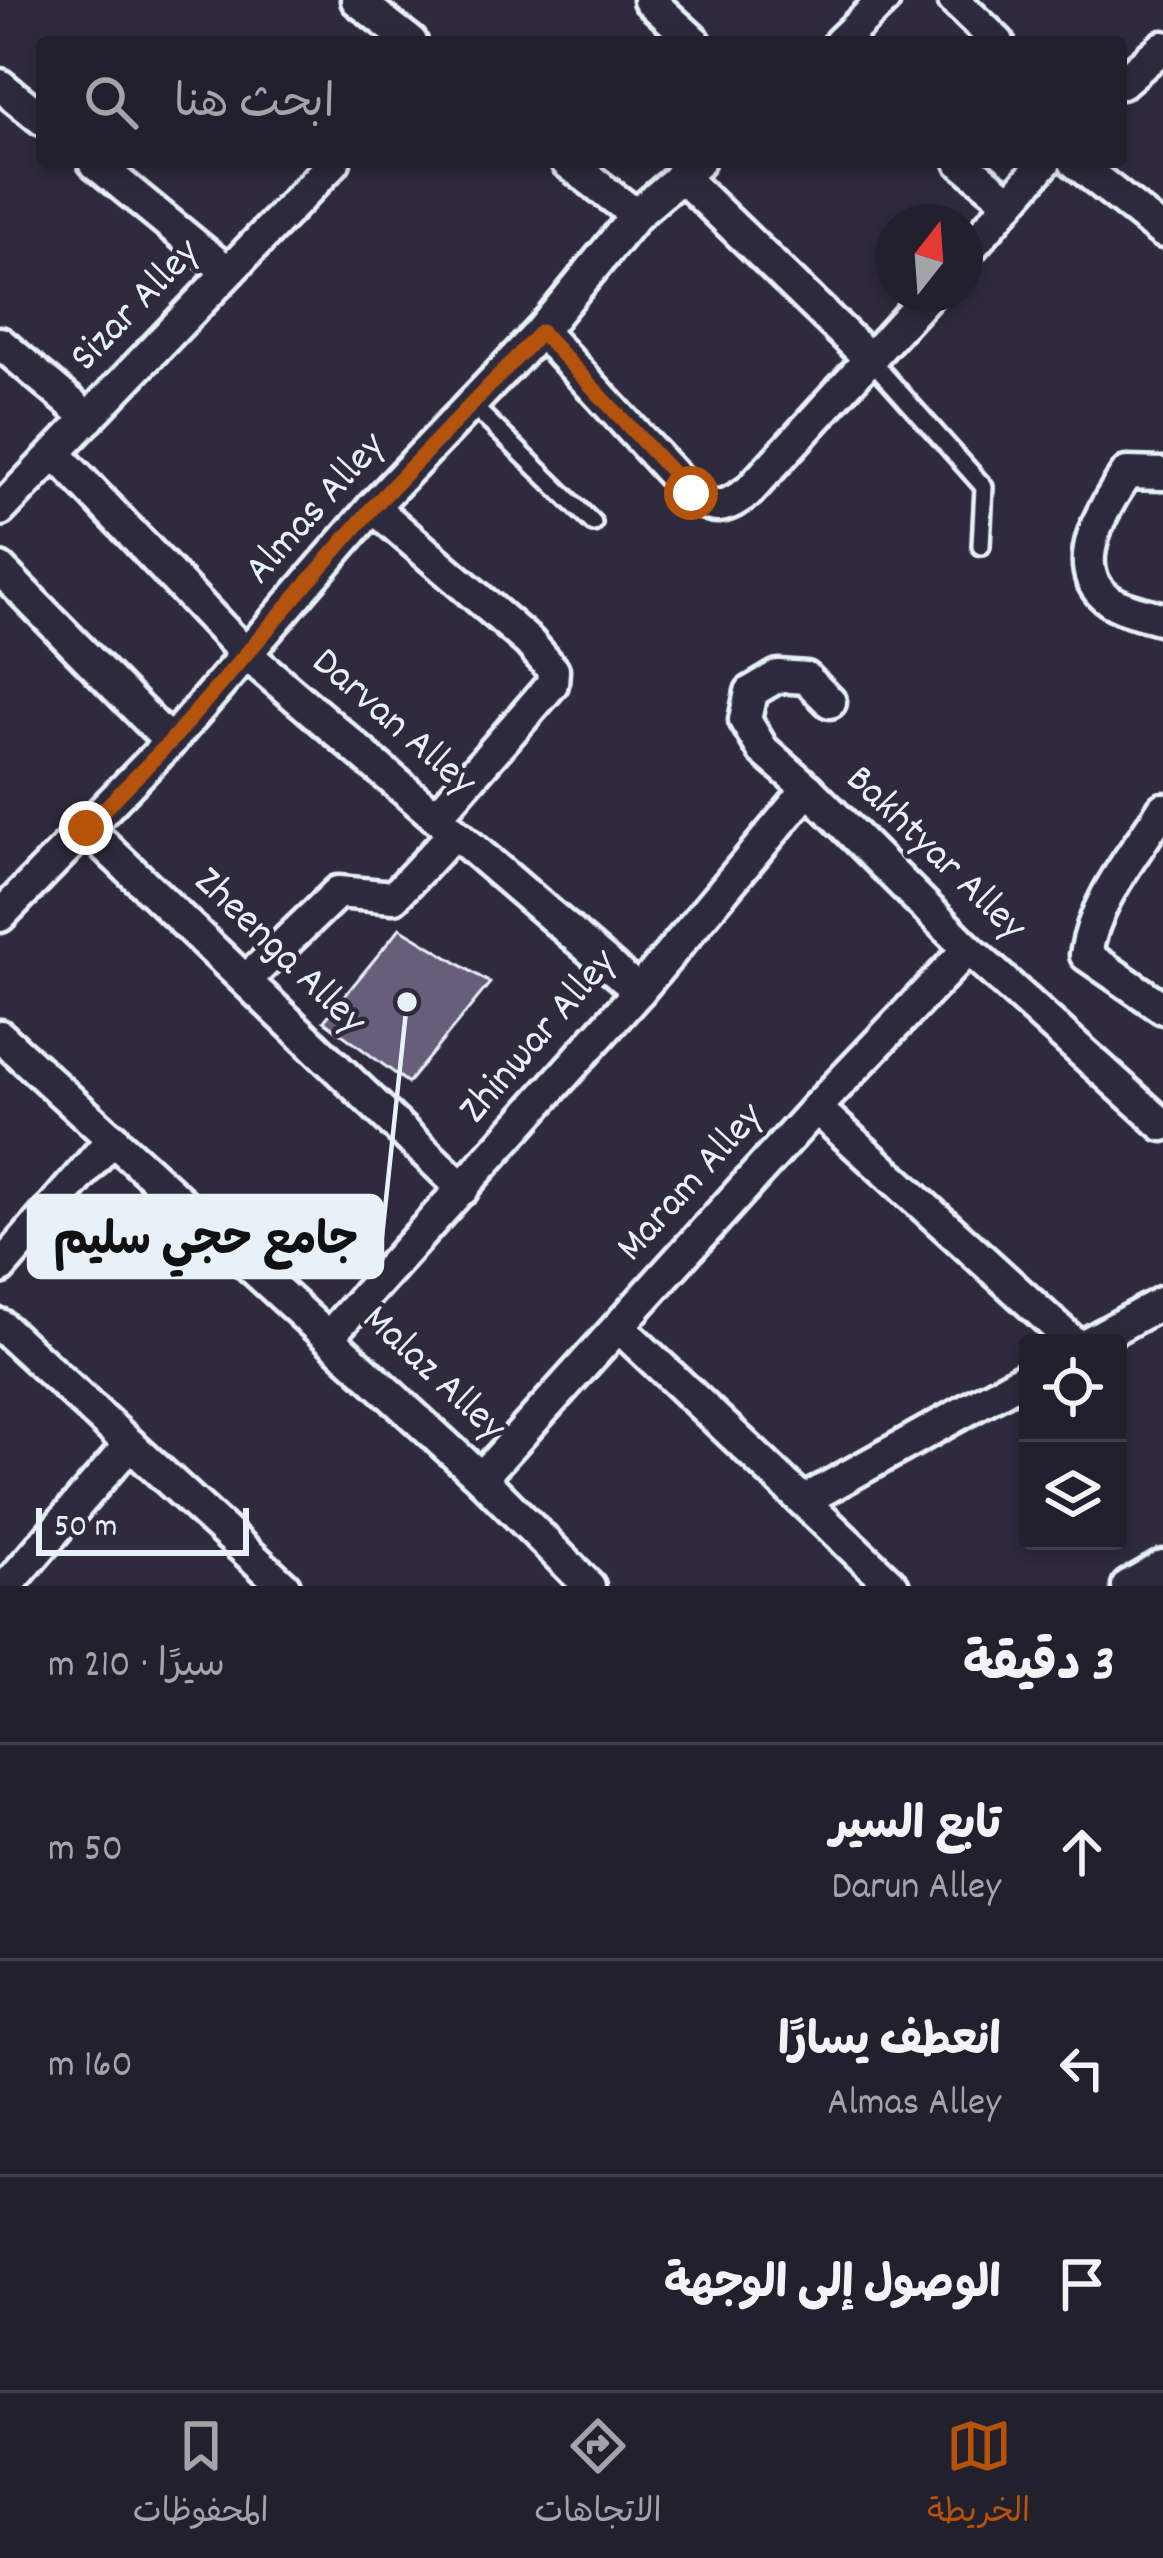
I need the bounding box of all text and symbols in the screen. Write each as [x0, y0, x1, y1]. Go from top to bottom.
search box [36, 36, 1127, 168]
icon: search [78, 69, 144, 135]
text: ابحث هنا [174, 74, 335, 138]
north arrow [875, 204, 983, 312]
street label: Sizar Alley [58, 226, 217, 387]
street label: Almas Alley [232, 420, 403, 600]
route start [664, 466, 718, 520]
street label: Darvan Alley [296, 635, 489, 813]
street label: Bakhtyar Alley [830, 753, 1039, 958]
route end [59, 801, 113, 855]
street label: Zheenga Alley [178, 855, 379, 1052]
street label: Zhinwar Alley [447, 936, 634, 1139]
street label: Maram Alley [604, 1090, 781, 1277]
callout: جامع حجي سليم [29, 1196, 382, 1277]
text: جامع حجي سليم [54, 1212, 358, 1278]
street label: Malaz Alley [346, 1292, 518, 1458]
map controls [1019, 1334, 1127, 1550]
button: locate [1019, 1334, 1127, 1442]
button: layers [1019, 1442, 1127, 1550]
scale bar [36, 1502, 249, 1555]
text: 50 m [54, 1505, 118, 1552]
text: 3 دقيقة [963, 1632, 1115, 1704]
text: سيرًا · 210 m [48, 1640, 225, 1695]
text: تابع السير [830, 1796, 1001, 1860]
icon: ahead [1049, 1819, 1115, 1885]
text: 50 m [48, 1824, 123, 1879]
text: Darun Alley [832, 1862, 1001, 1917]
text: انعطف يسارًا [778, 2012, 1001, 2076]
icon: left [1049, 2035, 1115, 2101]
text: 160 m [48, 2040, 133, 2095]
text: Almas Alley [827, 2078, 1001, 2133]
icon: arrive [1049, 2251, 1115, 2317]
text: الوصول إلى الوجهة [664, 2255, 1001, 2319]
tab: المحفوظات [133, 2413, 269, 2539]
tab: الاتجاهات [534, 2413, 662, 2539]
tab: الخريطة [927, 2413, 1030, 2539]

